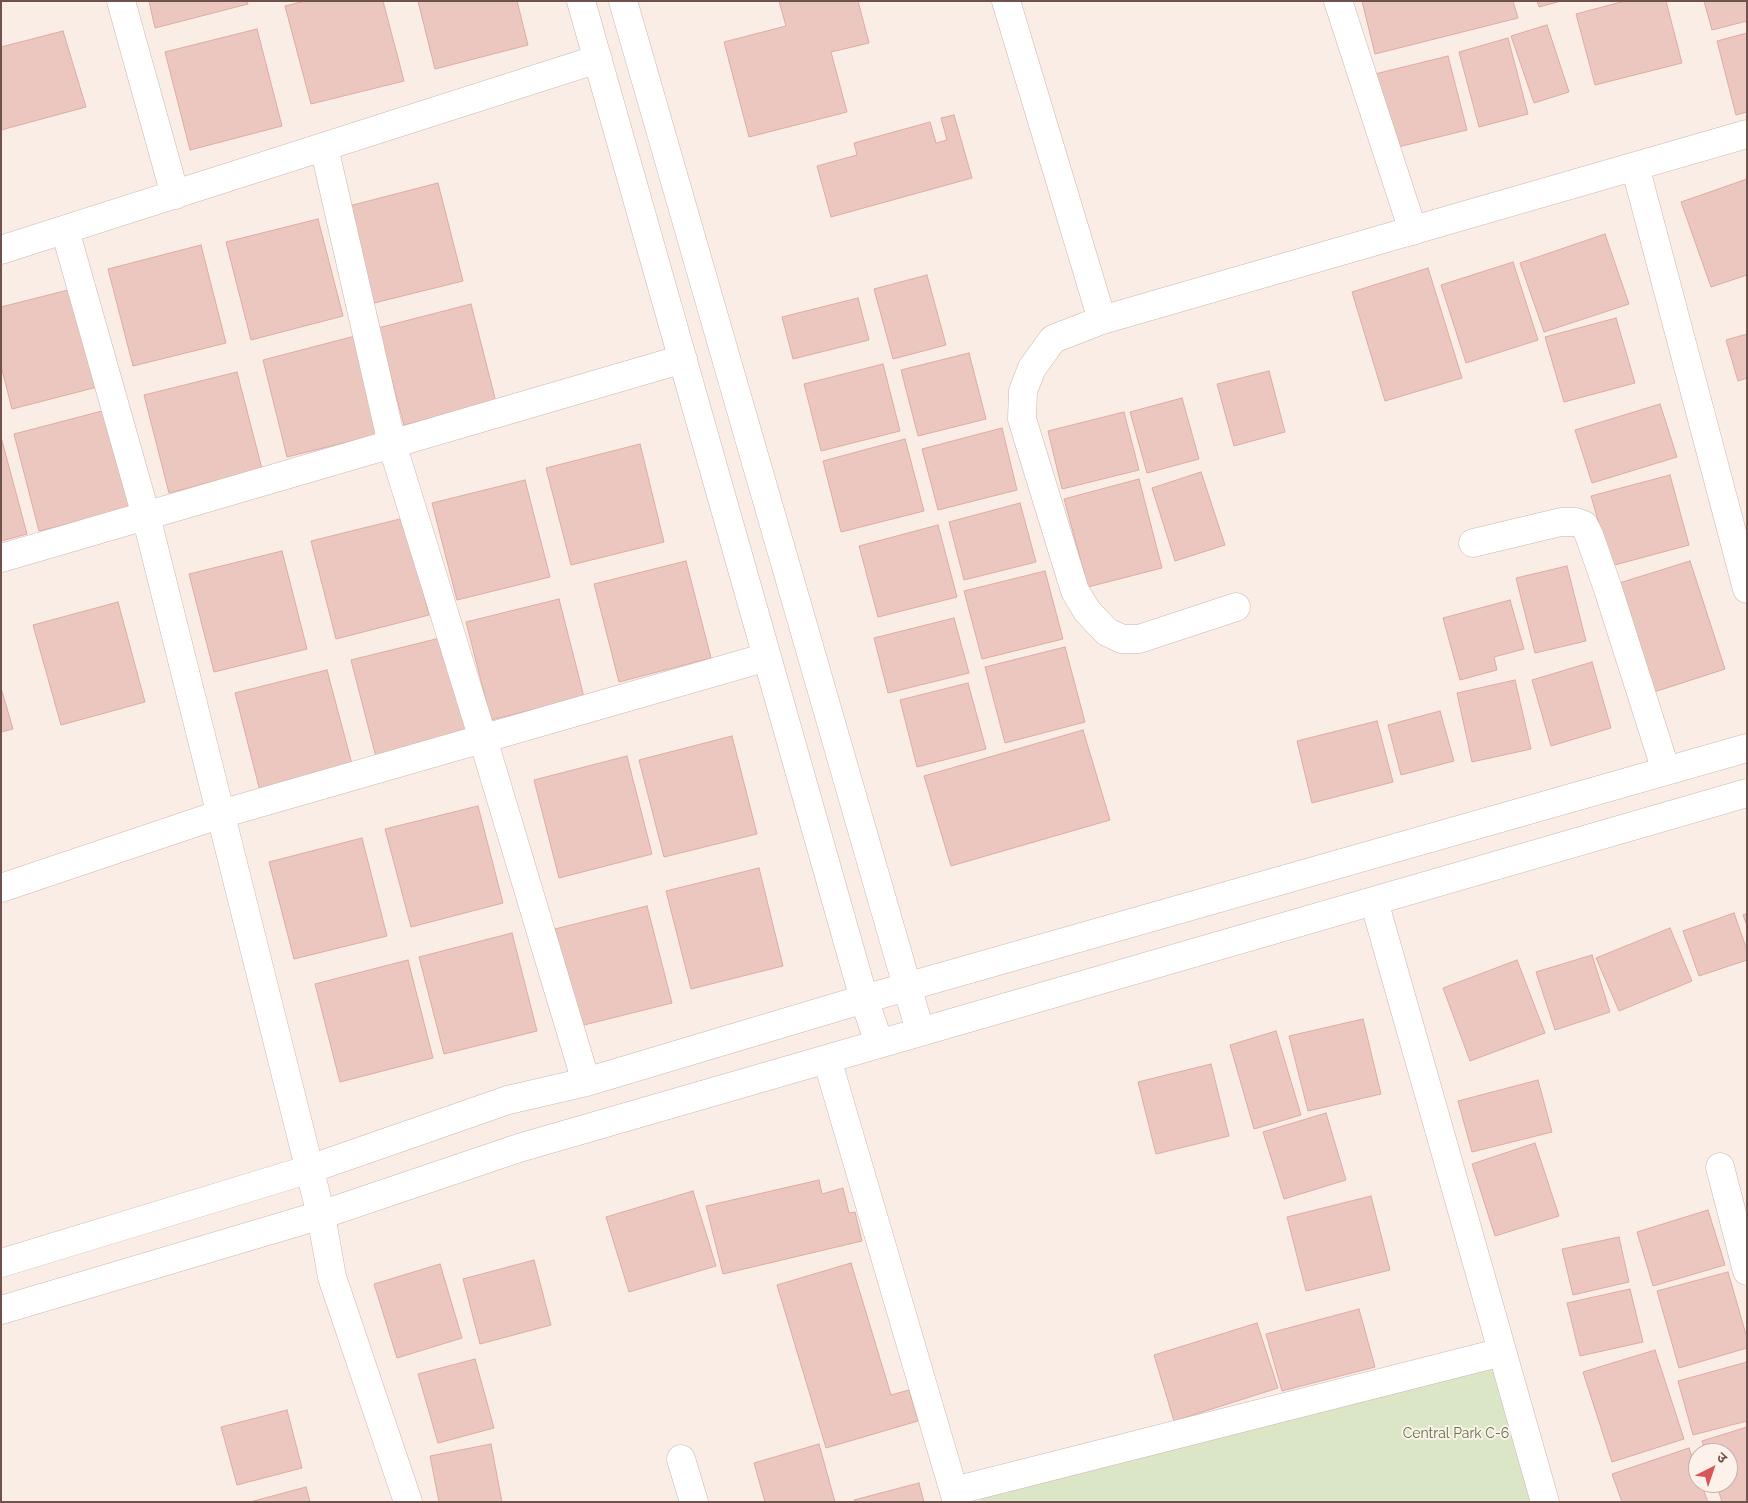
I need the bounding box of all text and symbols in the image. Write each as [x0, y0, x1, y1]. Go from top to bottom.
park label: Central Park C-6 [1403, 1426, 1509, 1442]
north arrow [1688, 1443, 1738, 1493]
text: उ [1714, 1449, 1731, 1466]

